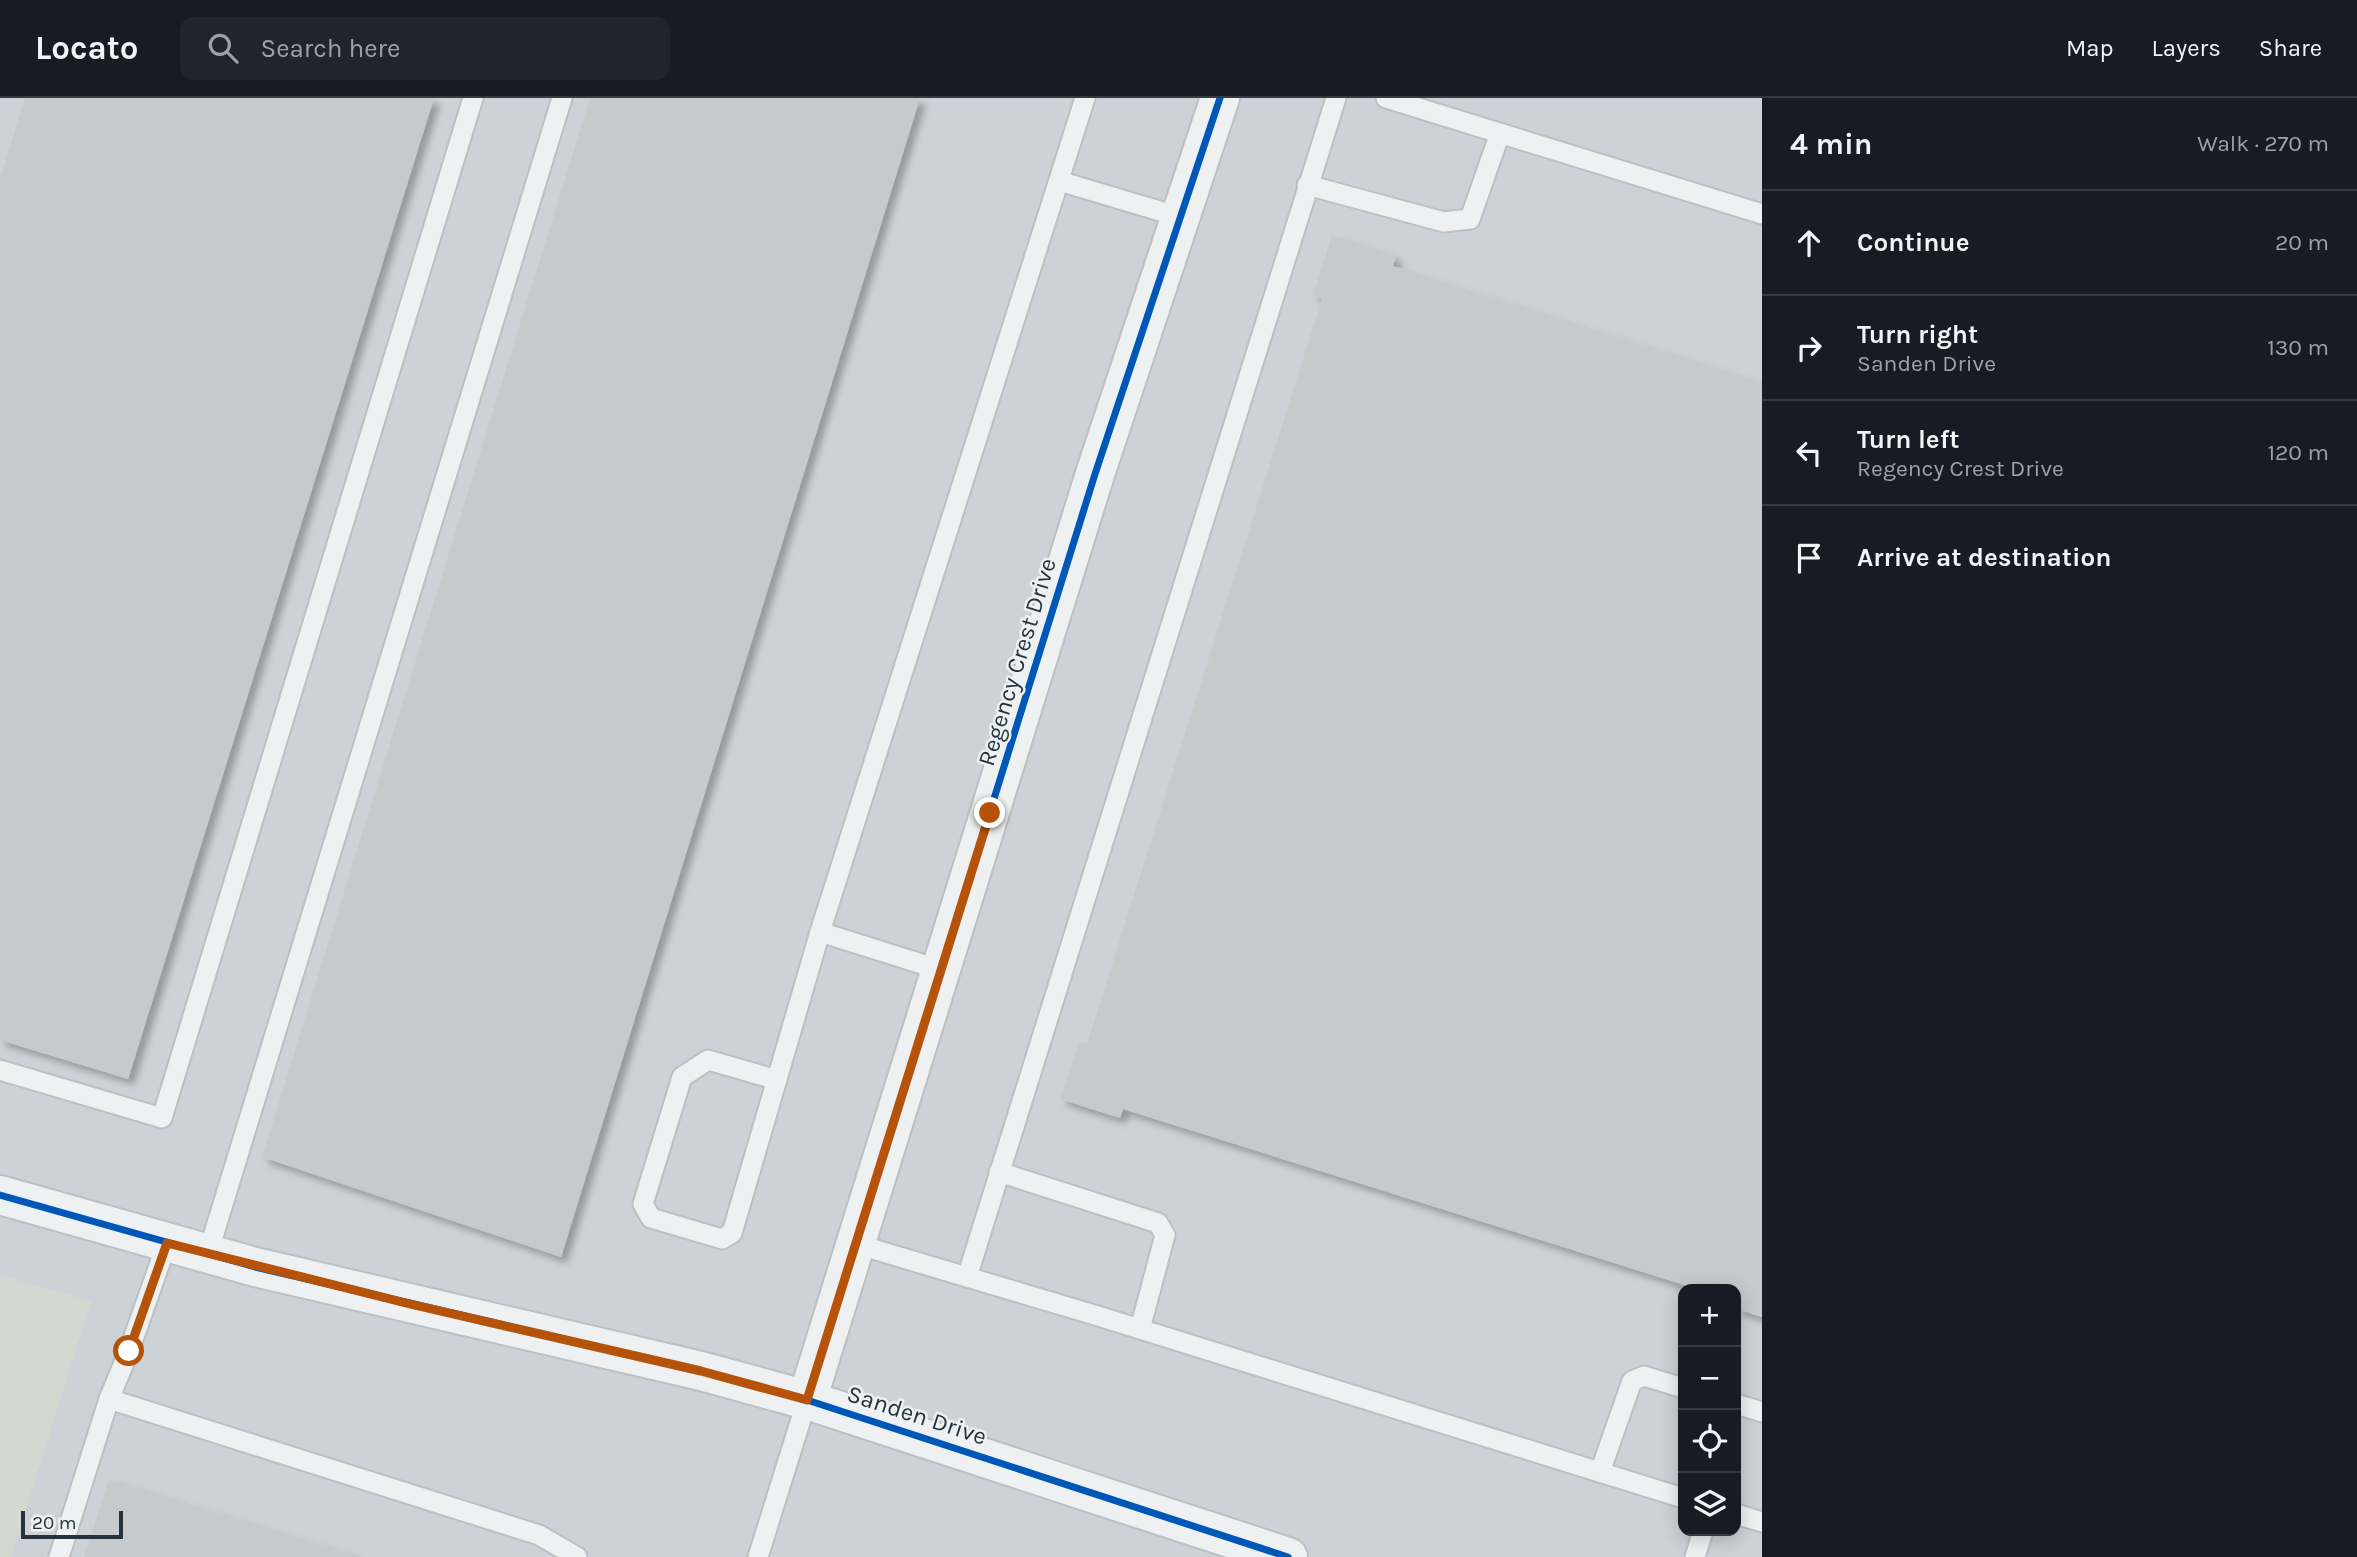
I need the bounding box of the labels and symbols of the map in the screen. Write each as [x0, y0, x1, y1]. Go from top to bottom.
street label: Regency Crest Drive [972, 555, 1062, 769]
route end [974, 797, 1005, 828]
route start [113, 1335, 144, 1366]
street label: Sanden Drive [844, 1379, 990, 1451]
scale bar [21, 1508, 122, 1540]

